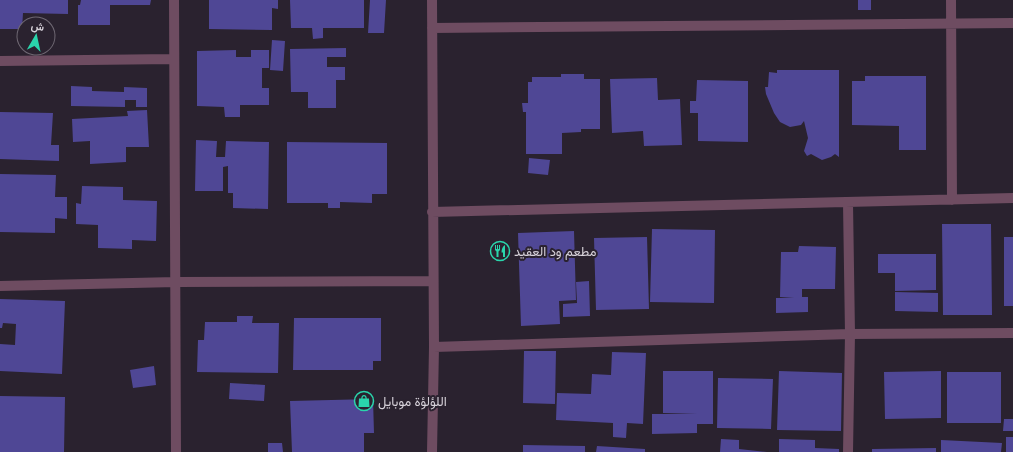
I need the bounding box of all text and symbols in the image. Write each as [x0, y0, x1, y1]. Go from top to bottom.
north arrow [16, 16, 56, 56]
text: ش [30, 18, 45, 35]
restaurant icon: مطعم ود العقيد [489, 240, 511, 262]
place label: مطعم ود العقيد [514, 243, 596, 261]
shop icon: اللؤلؤة موبايل [353, 390, 375, 412]
place label: اللؤلؤة موبايل [378, 393, 447, 411]

